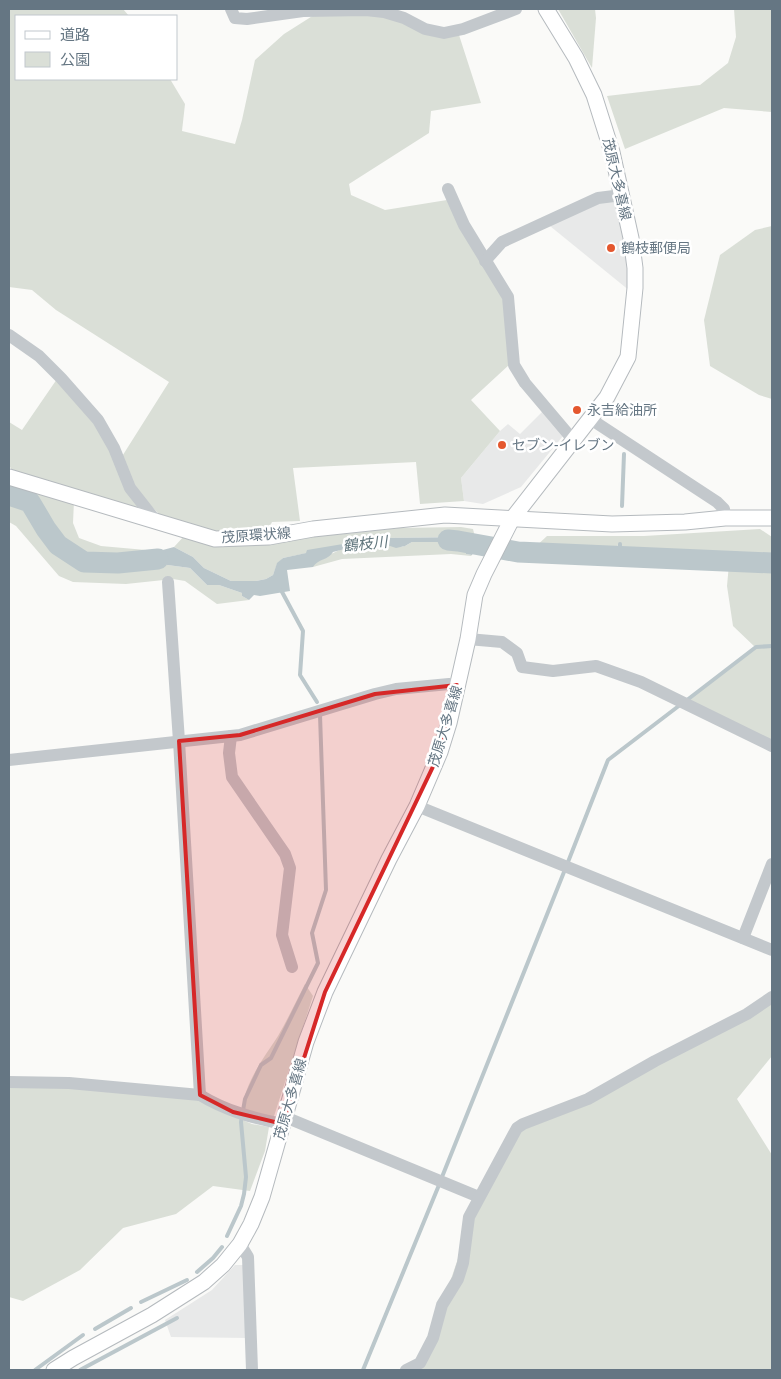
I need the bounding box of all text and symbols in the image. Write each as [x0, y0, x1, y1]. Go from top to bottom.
legend [15, 15, 178, 80]
text: 道路 [60, 24, 90, 44]
text: 公園 [60, 49, 90, 69]
street label: 茂原大多喜線 [599, 136, 636, 222]
place label: 鶴枝郵便局 [621, 238, 691, 257]
marker: 鶴枝郵便局 [605, 242, 617, 254]
place label: 永吉給油所 [587, 400, 657, 419]
marker: 永吉給油所 [571, 404, 583, 416]
place label: セブン-イレブン [512, 435, 615, 454]
marker: セブン-イレブン [496, 439, 508, 451]
street label: 茂原環状線 [220, 523, 292, 546]
water label: 鶴枝川 [341, 531, 390, 555]
street label: 茂原大多喜線 [423, 683, 466, 769]
street label: 茂原大多喜線 [269, 1056, 310, 1142]

